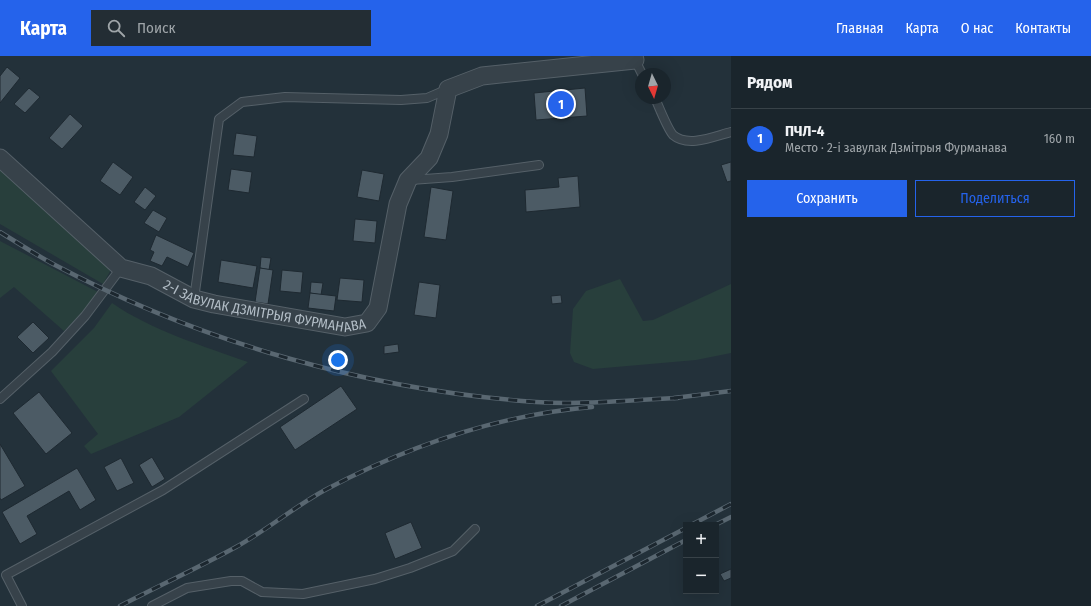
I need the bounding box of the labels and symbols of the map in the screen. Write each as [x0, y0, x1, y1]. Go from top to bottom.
north arrow [635, 68, 671, 104]
pin: 1 [548, 89, 574, 119]
street label: 2-І ЗАВУЛАК ДЗМІТРЫЯ ФУРМАНАВА [160, 276, 368, 336]
your location [328, 350, 348, 370]

